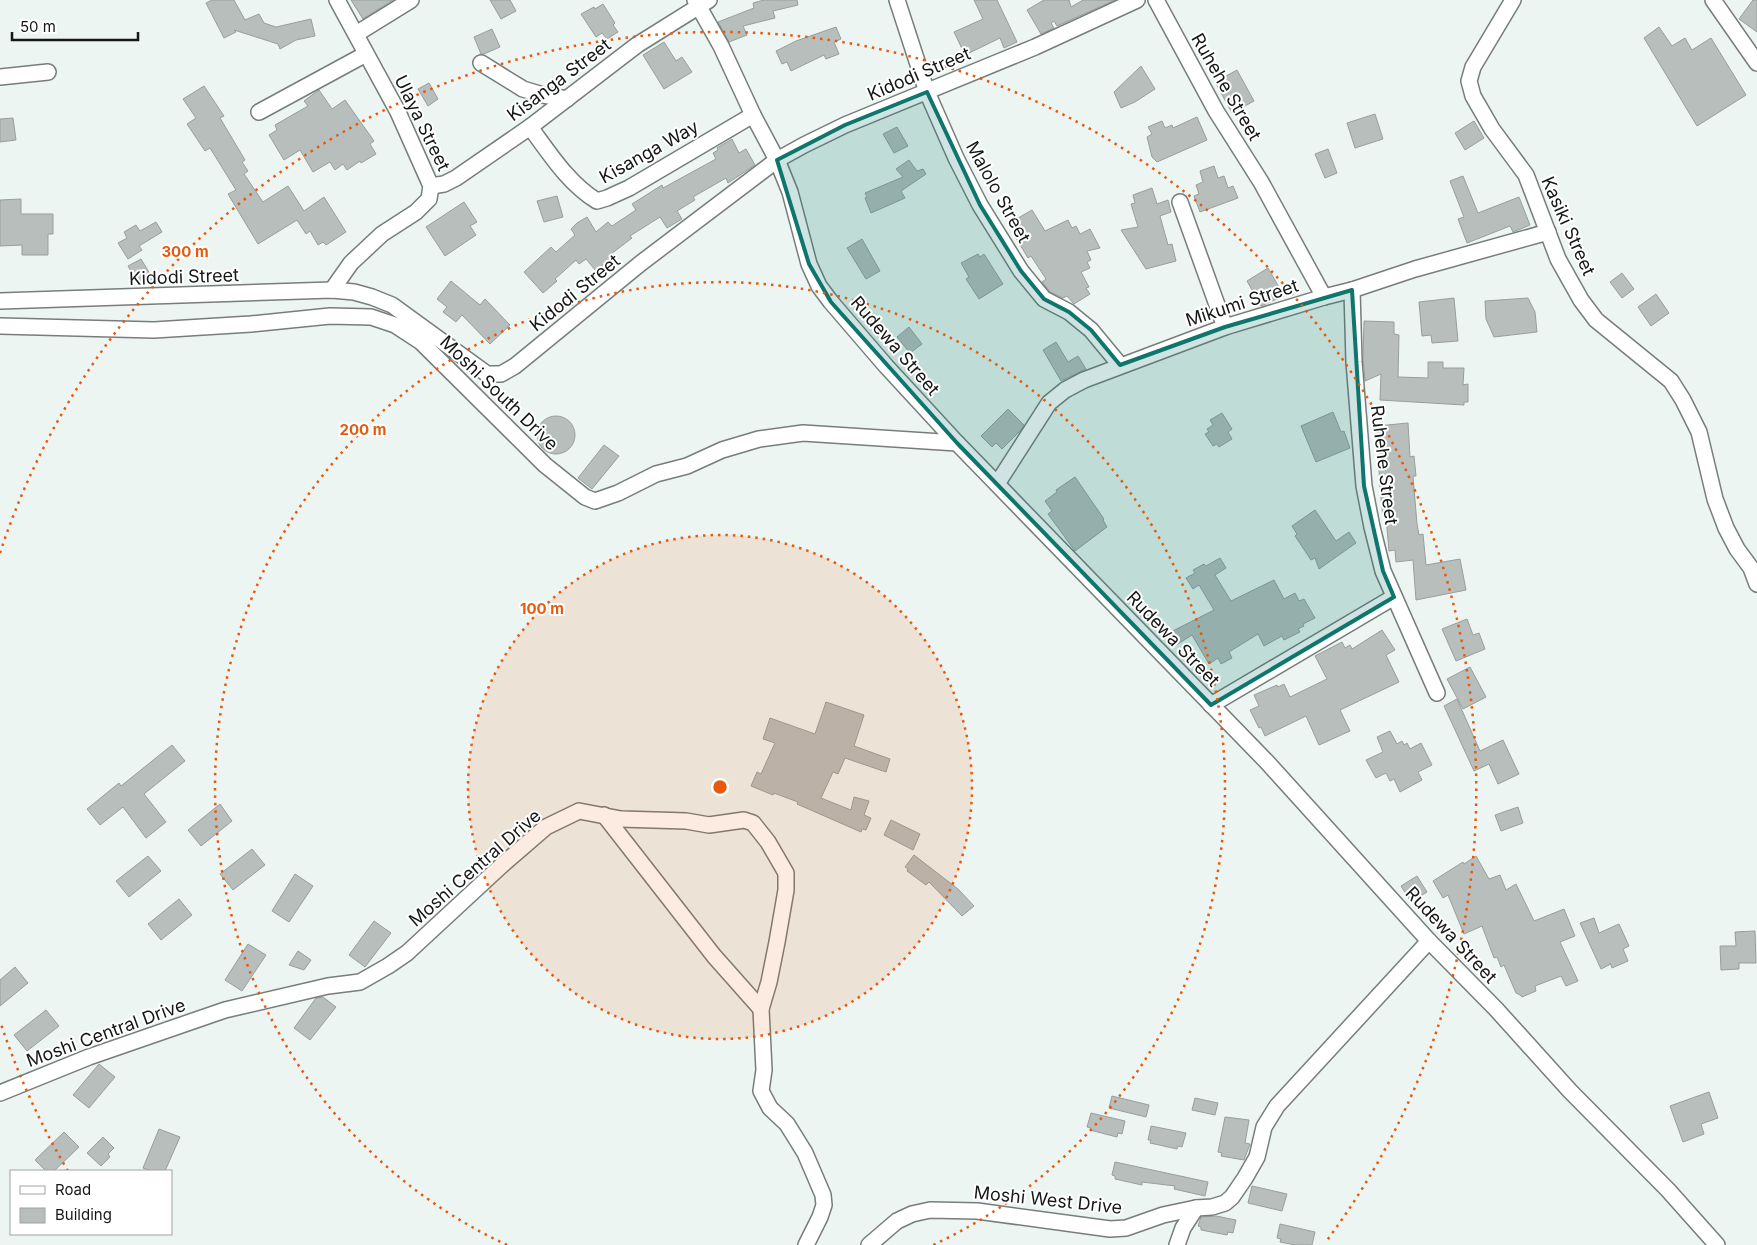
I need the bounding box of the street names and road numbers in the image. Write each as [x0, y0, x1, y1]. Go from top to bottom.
street label: Ruhehe Street [1187, 29, 1266, 144]
street label: Kisanga Street [503, 34, 615, 125]
street label: Kidodi Street [864, 42, 974, 105]
street label: Ulaya Street [390, 72, 455, 174]
street label: Kisanga Way [596, 116, 702, 187]
street label: Malolo Street [962, 137, 1035, 246]
street label: Kasiki Street [1537, 173, 1600, 279]
street label: Kidodi Street [525, 250, 624, 335]
street label: Kidodi Street [129, 264, 239, 289]
street label: Mikumi Street [1183, 274, 1301, 331]
street label: Rudewa Street [847, 292, 944, 399]
street label: Moshi South Drive [436, 331, 563, 454]
street label: Ruhehe Street [1367, 404, 1402, 526]
street label: Rudewa Street [1123, 587, 1224, 691]
street label: Moshi Central Drive [404, 805, 545, 931]
street label: Rudewa Street [1401, 882, 1501, 987]
street label: Moshi Central Drive [23, 994, 188, 1071]
street label: Moshi West Drive [973, 1181, 1123, 1218]

